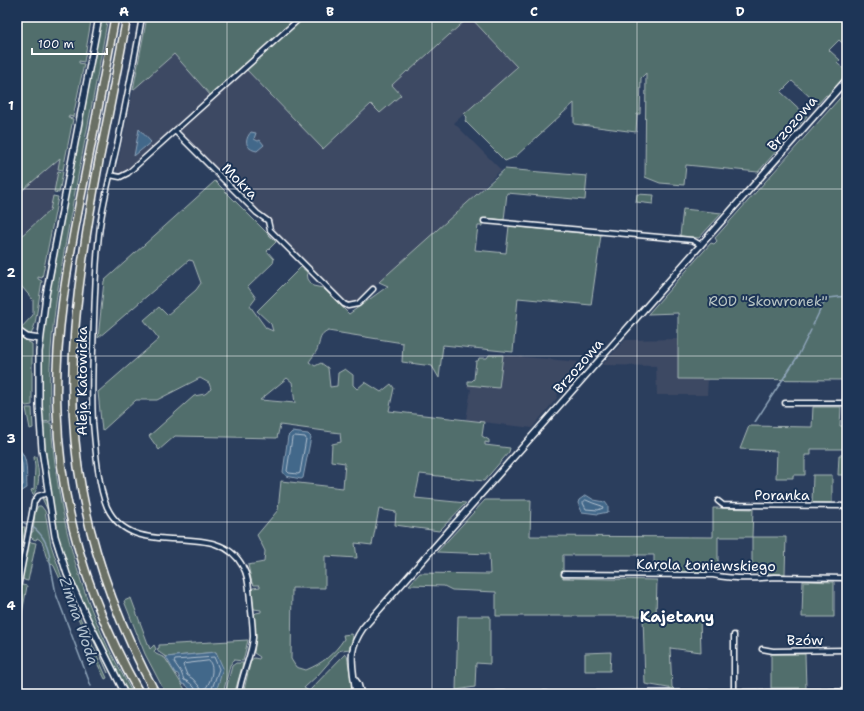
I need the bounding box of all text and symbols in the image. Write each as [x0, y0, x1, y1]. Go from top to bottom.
text: A [119, 3, 129, 20]
text: B [326, 3, 334, 20]
text: C [530, 3, 538, 20]
text: D [735, 3, 745, 20]
scale bar [32, 30, 107, 56]
text: 100 m [38, 36, 74, 52]
street label: Brzozowa [763, 91, 821, 154]
text: 1 [8, 97, 14, 114]
street label: Mokra [218, 159, 262, 203]
text: 2 [6, 264, 16, 281]
park label: ROD "Skowronek" [708, 292, 828, 310]
street label: Aleja Katowicka [73, 326, 91, 436]
street label: Brzozowa [549, 334, 607, 397]
text: 3 [6, 430, 16, 447]
street label: Poranka [754, 486, 810, 504]
street label: Karola Łoniewskiego [636, 555, 776, 575]
water label: Zimna Woda [55, 574, 103, 668]
text: 4 [6, 597, 16, 614]
district label: Kajetany [640, 606, 714, 627]
street label: Bzów [787, 631, 823, 649]

